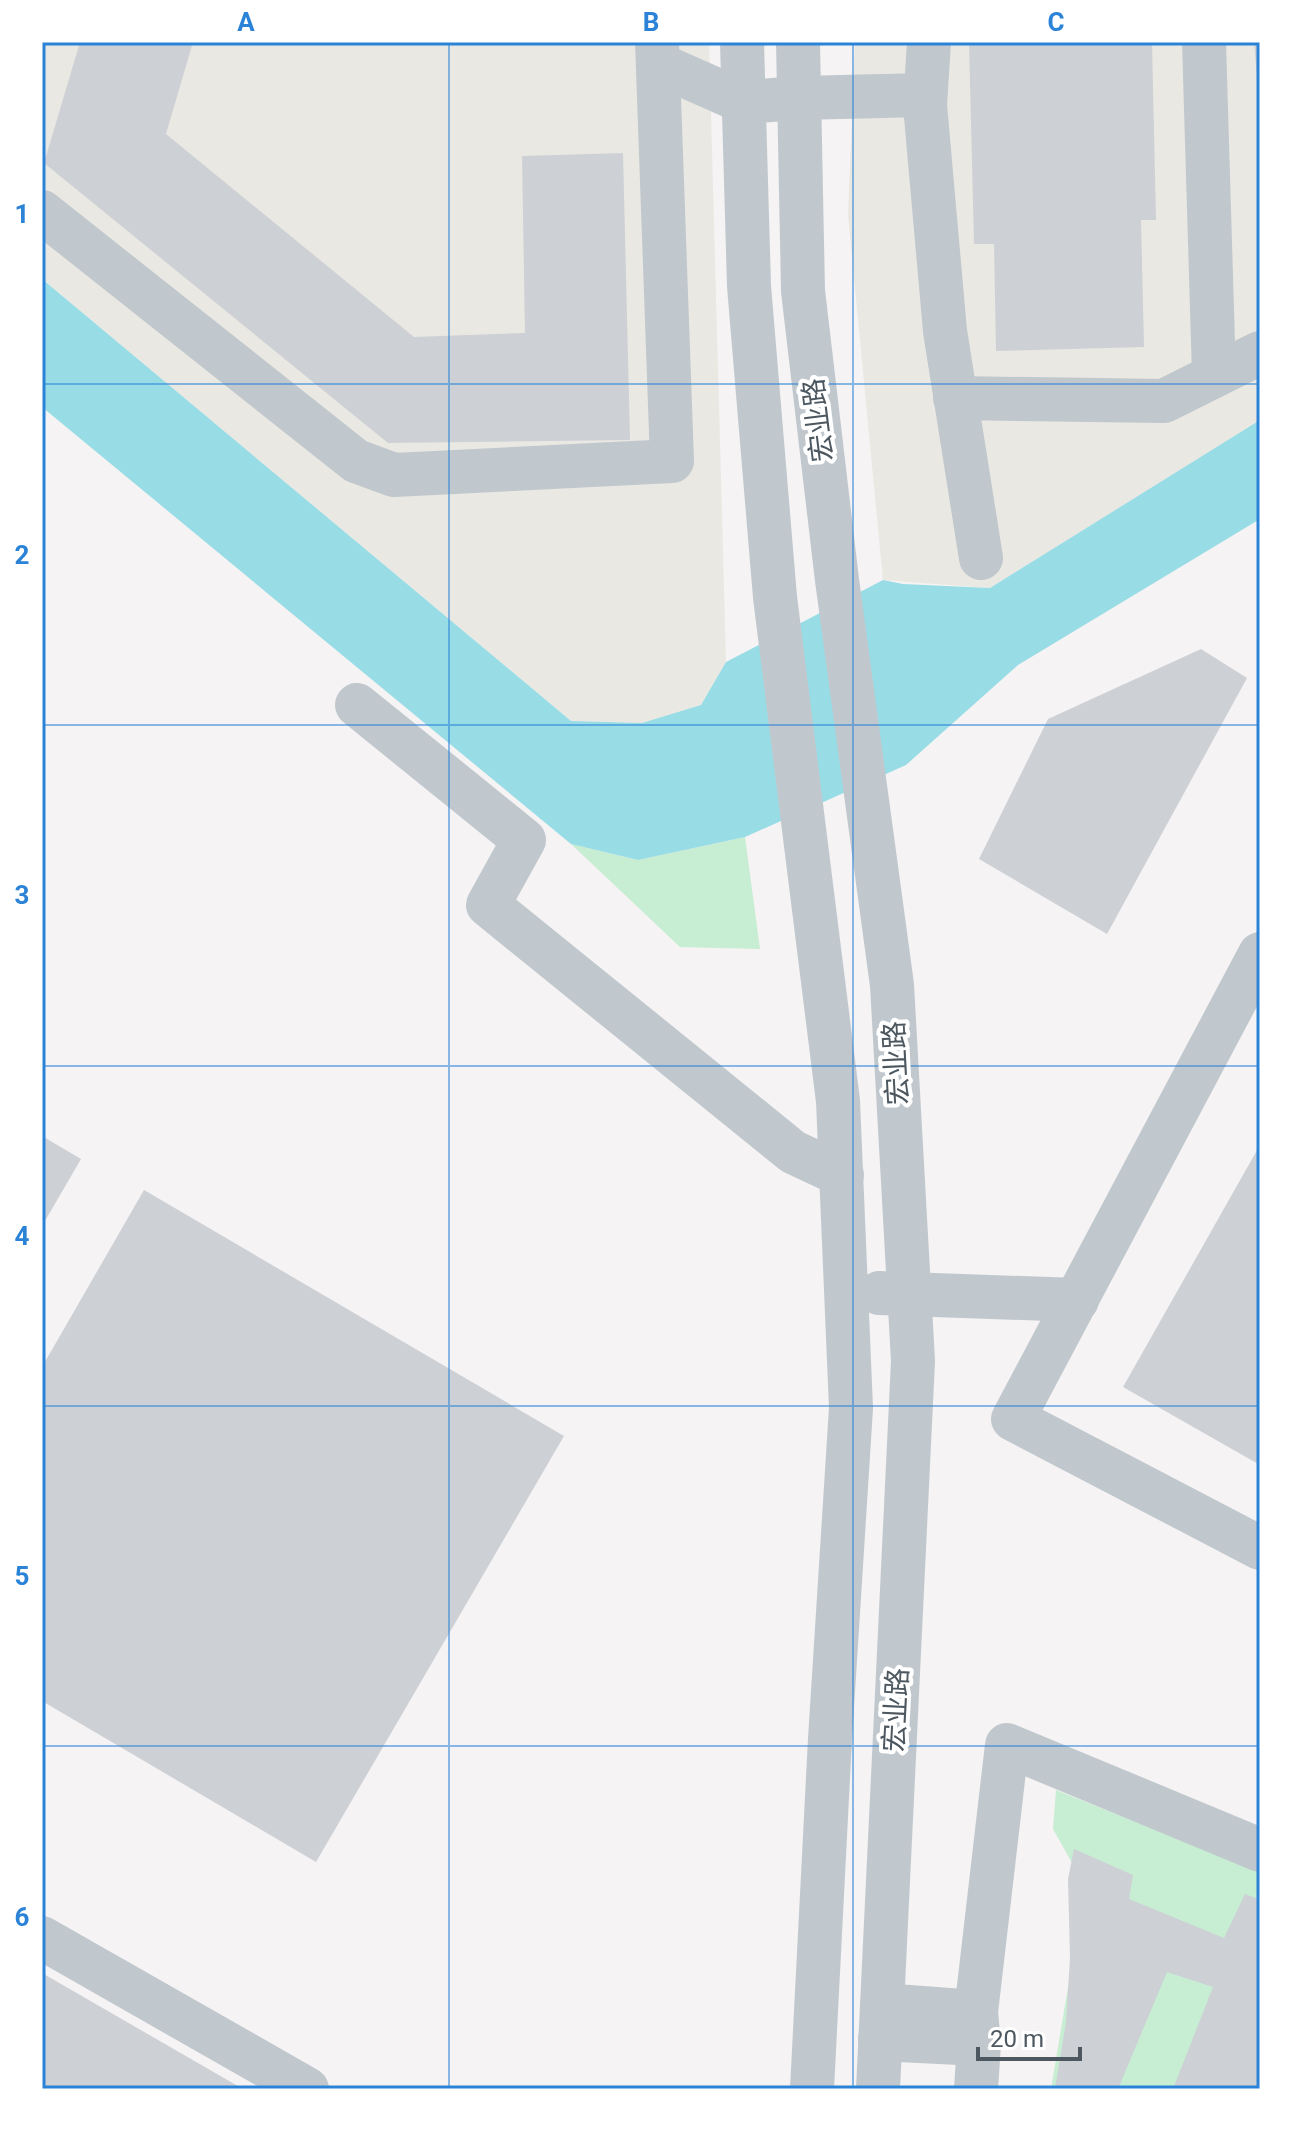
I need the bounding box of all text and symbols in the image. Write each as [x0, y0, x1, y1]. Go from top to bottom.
text: A [237, 7, 255, 37]
text: B [643, 7, 659, 37]
text: C [1047, 7, 1065, 37]
text: 1 [15, 199, 29, 229]
street label: 宏业路 [797, 376, 839, 464]
text: 2 [15, 540, 29, 570]
text: 3 [15, 880, 29, 910]
street label: 宏业路 [877, 1020, 915, 1106]
text: 4 [15, 1221, 30, 1251]
text: 5 [15, 1561, 29, 1591]
street label: 宏业路 [877, 1667, 915, 1753]
text: 6 [15, 1902, 30, 1932]
scale bar [978, 2011, 1080, 2061]
text: 20 m [990, 2025, 1044, 2053]

